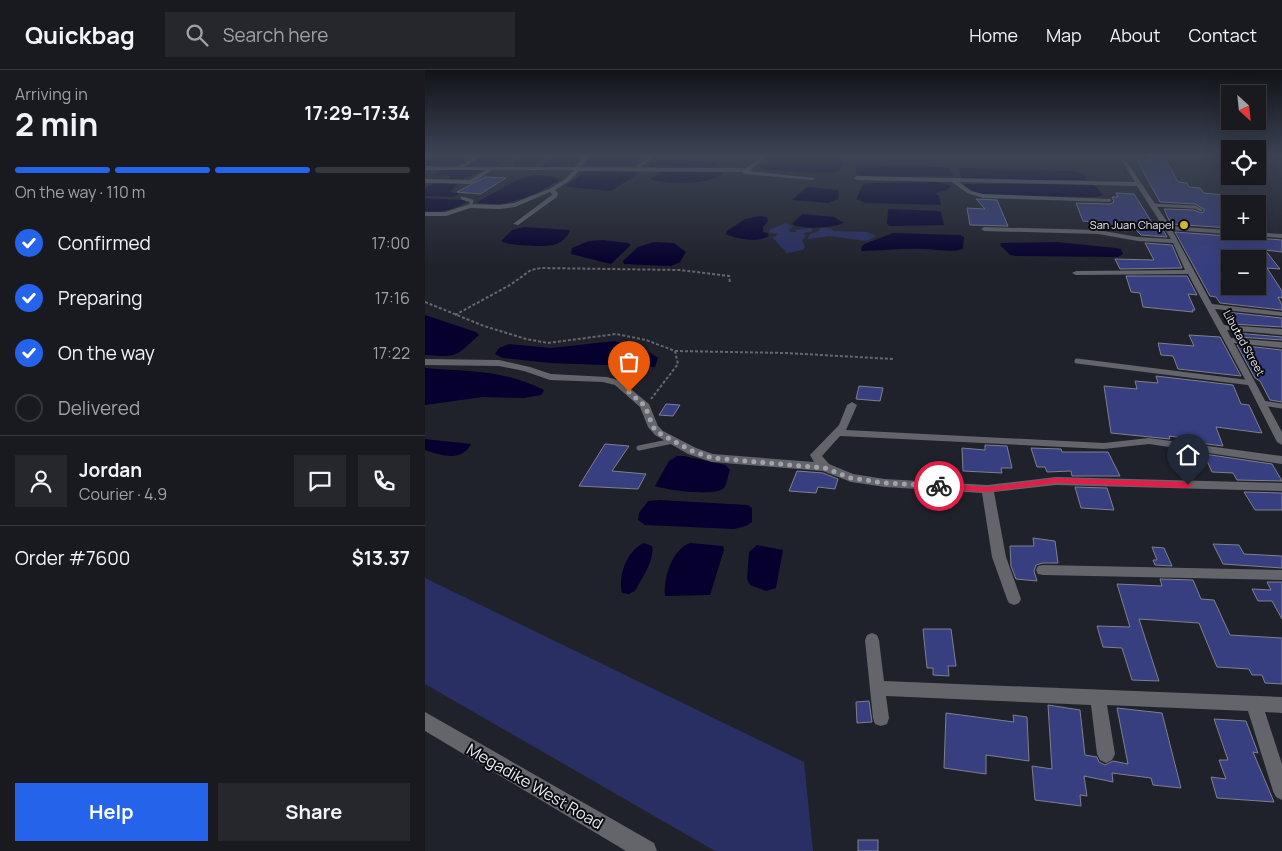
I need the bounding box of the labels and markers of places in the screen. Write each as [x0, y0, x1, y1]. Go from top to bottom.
place label: San Juan Chapel [1090, 217, 1174, 232]
marker: San Juan Chapel [1178, 219, 1190, 231]
pin [608, 341, 650, 392]
pin [1167, 434, 1209, 485]

